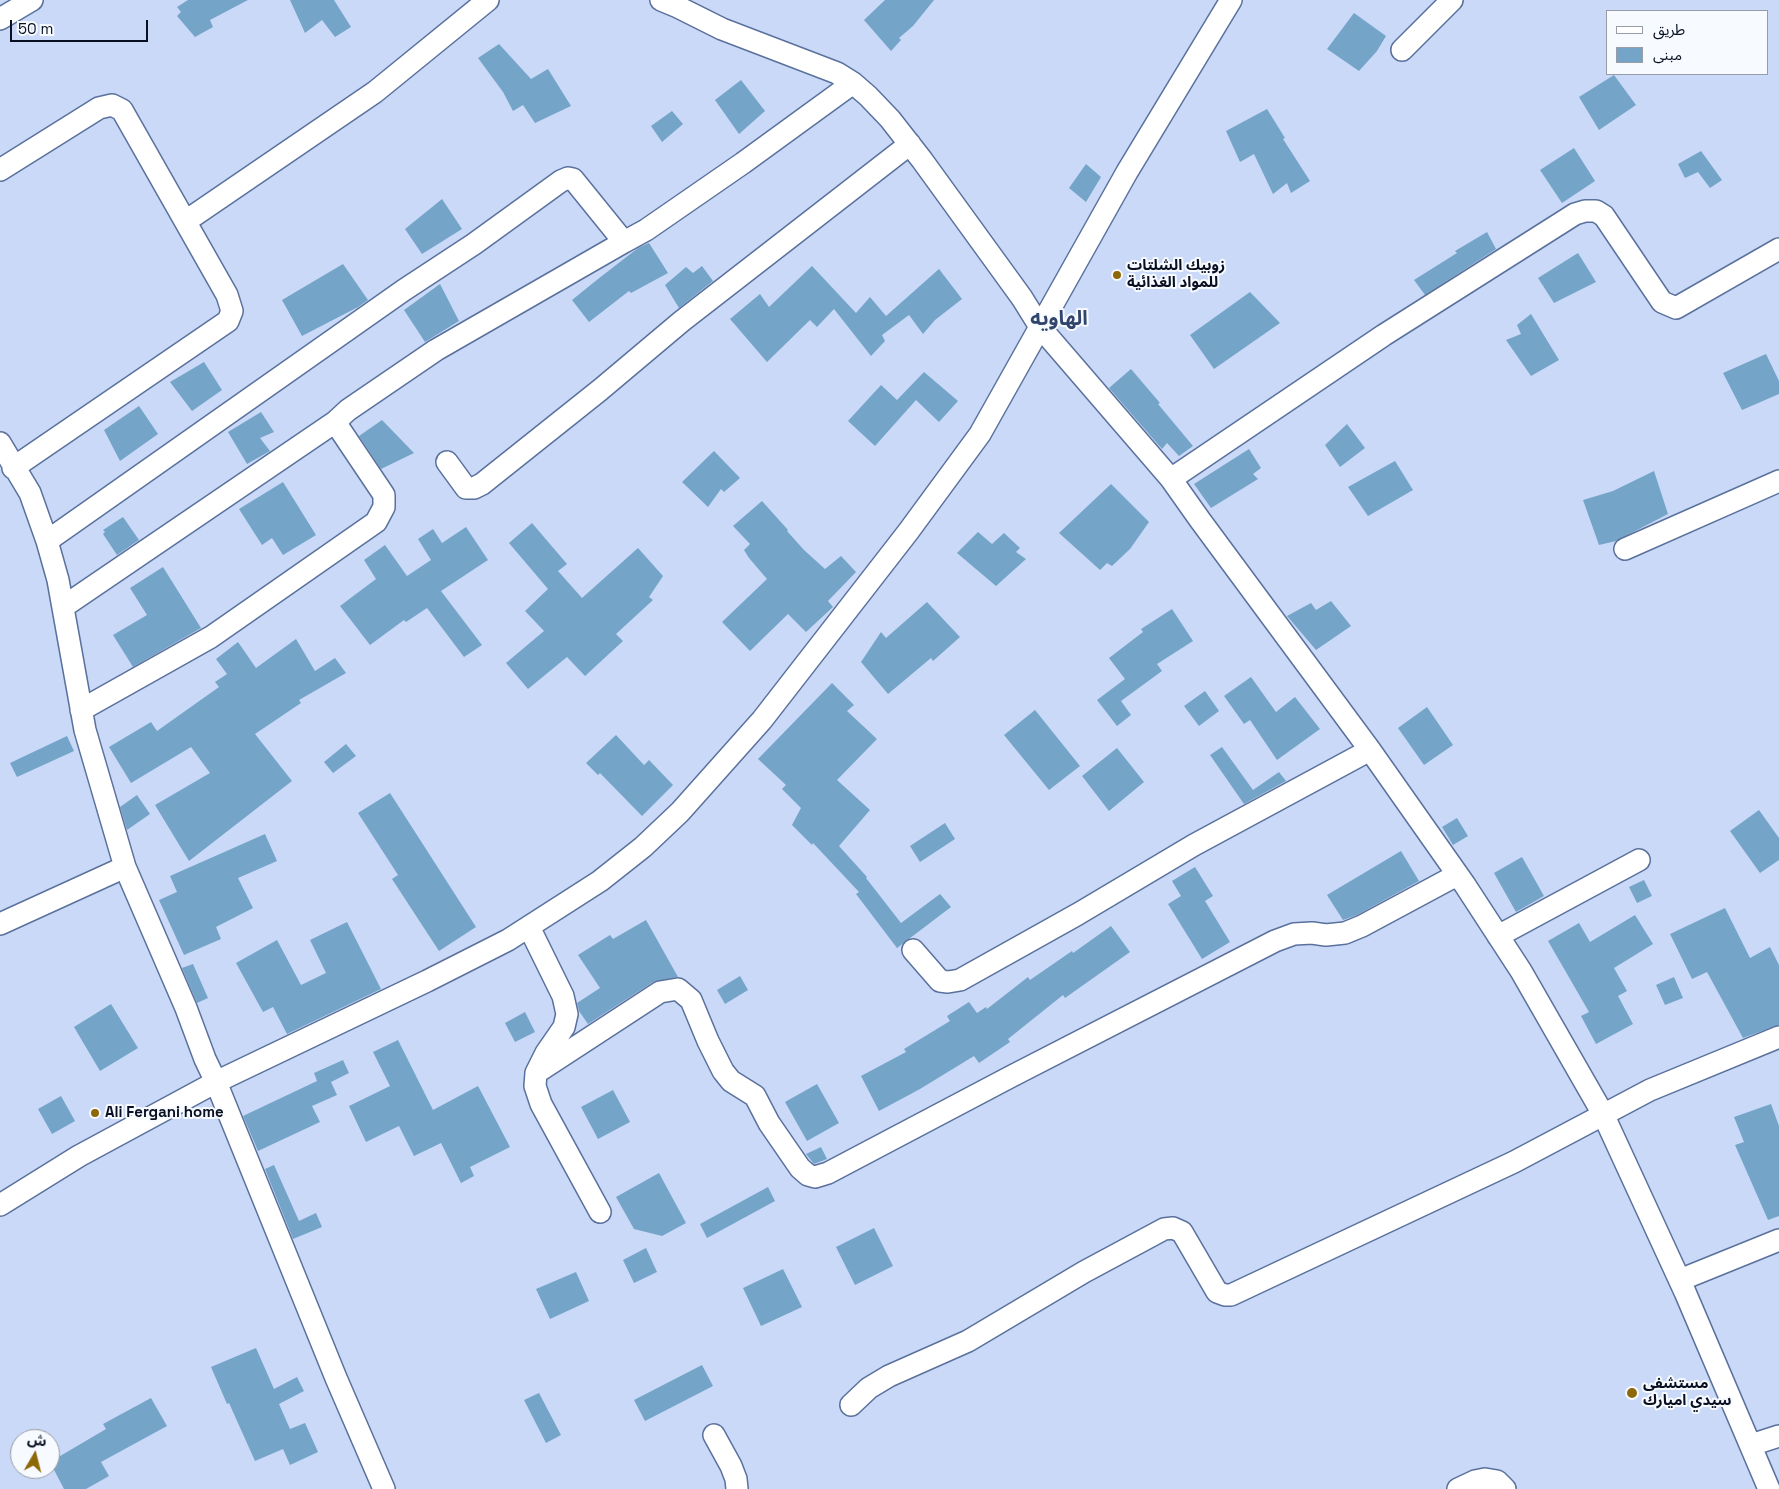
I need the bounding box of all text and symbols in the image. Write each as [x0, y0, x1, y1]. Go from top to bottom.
scale bar [12, 10, 150, 42]
legend [1606, 10, 1769, 75]
text: 50 m [18, 19, 53, 38]
text: طريق [1653, 20, 1685, 39]
text: مبنى [1653, 45, 1682, 64]
place label: زوبيك الشلتات للمواد الغذائية [1127, 257, 1225, 292]
marker: زوبيك الشلتات للمواد الغذائية [1111, 269, 1123, 281]
district label: الهاويه [1030, 308, 1088, 332]
place label: Ali Fergani home [105, 1104, 224, 1122]
marker: Ali Fergani home [89, 1107, 101, 1119]
place label: مستشفى سيدي اميارك [1643, 1375, 1732, 1410]
marker: مستشفى سيدي اميارك [1625, 1386, 1639, 1400]
north arrow [10, 1429, 60, 1479]
text: ش [26, 1430, 48, 1450]

